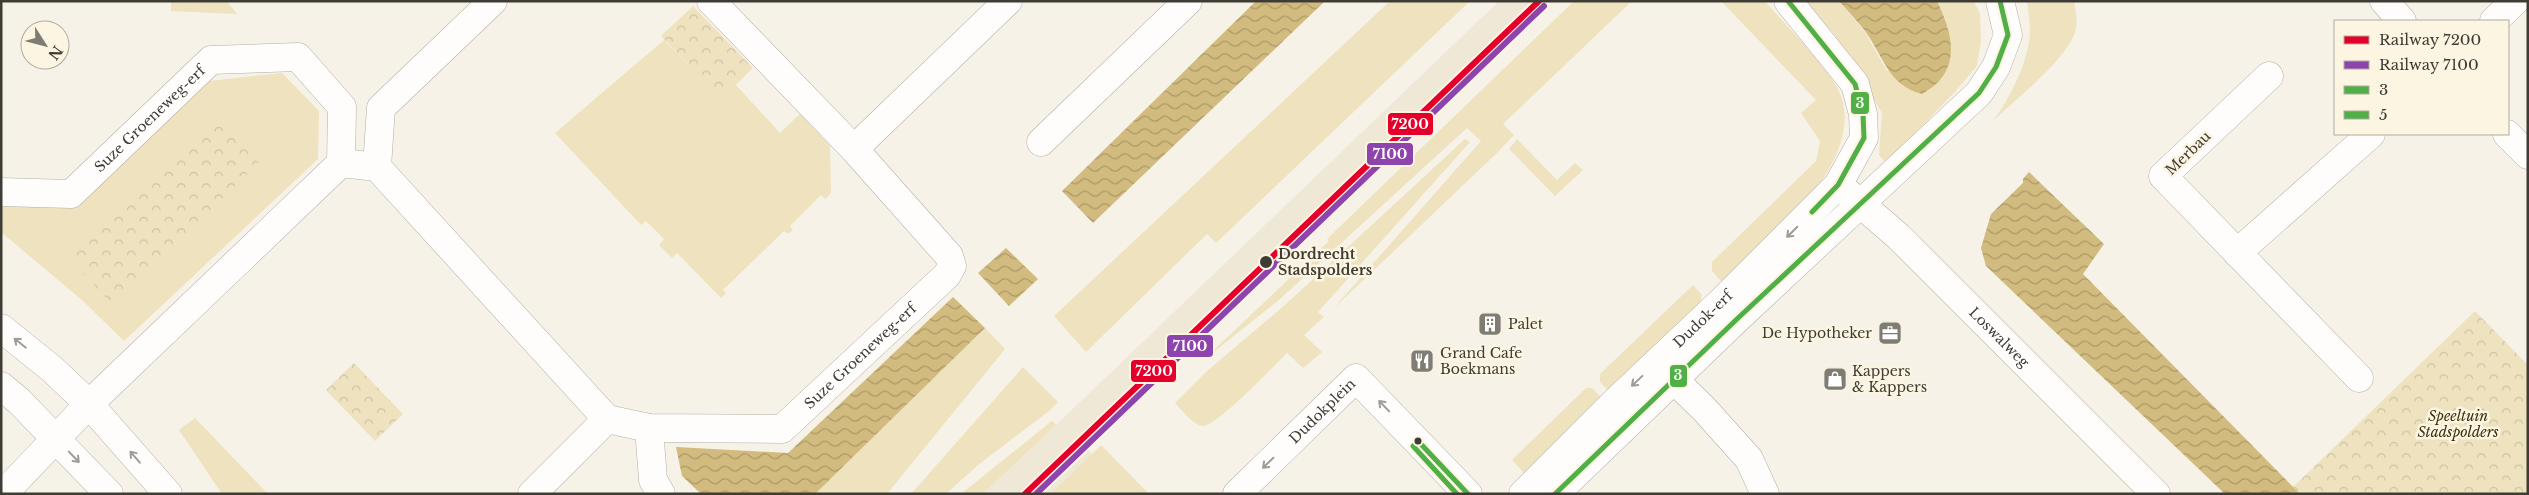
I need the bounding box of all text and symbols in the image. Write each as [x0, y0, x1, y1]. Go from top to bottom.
north arrow [20, 20, 70, 70]
legend [2334, 20, 2509, 135]
text: Railway 7200 [2379, 30, 2481, 49]
text: N [44, 42, 67, 63]
text: Railway 7100 [2379, 55, 2479, 74]
street label: Suze Groeneweg-erf [90, 60, 211, 176]
text: 3 [2379, 80, 2388, 99]
line badge: 3 [1850, 91, 1870, 115]
text: 3 [1856, 94, 1865, 112]
text: 5 [2379, 105, 2388, 124]
line badge: 7200 [1387, 112, 1434, 136]
text: 7200 [1391, 115, 1429, 133]
street label: Merbau [2162, 127, 2215, 179]
line badge: 7100 [1366, 142, 1414, 166]
text: 7100 [1373, 145, 1407, 163]
one-way arrow [1785, 226, 1798, 238]
place label: Dordrecht Stadspolders [1278, 245, 1373, 279]
marker: Dordrecht Stadspolders [1258, 254, 1274, 270]
street label: Dudok-erf [1669, 285, 1738, 351]
street label: Suze Groeneweg-erf [801, 298, 922, 413]
street label: Loswalweg [1965, 303, 2033, 371]
building icon: Palet [1477, 311, 1503, 337]
place label: Palet [1508, 315, 1544, 333]
office icon: De Hypotheker [1877, 320, 1903, 346]
place label: De Hypotheker [1762, 324, 1872, 342]
line badge: 7100 [1166, 334, 1214, 358]
text: 7100 [1173, 337, 1207, 355]
one-way arrow [14, 338, 27, 349]
place label: Grand Cafe Boekmans [1440, 344, 1522, 378]
restaurant icon: Grand Cafe Boekmans [1409, 348, 1435, 374]
line badge: 7200 [1130, 359, 1177, 383]
text: 7200 [1135, 362, 1173, 380]
place label: Kappers & Kappers [1852, 362, 1927, 396]
line badge: 3 [1669, 364, 1688, 388]
text: 3 [1674, 366, 1683, 384]
shop icon: Kappers & Kappers [1822, 366, 1848, 392]
street label: Dudokplein [1285, 374, 1359, 447]
one-way arrow [1631, 375, 1644, 387]
one-way arrow [1378, 400, 1390, 413]
park label: Speeltuin Stadspolders [2417, 407, 2499, 441]
unlabelled marker [1413, 436, 1423, 446]
one-way arrow [67, 451, 80, 463]
one-way arrow [129, 451, 141, 464]
one-way arrow [1262, 457, 1275, 469]

